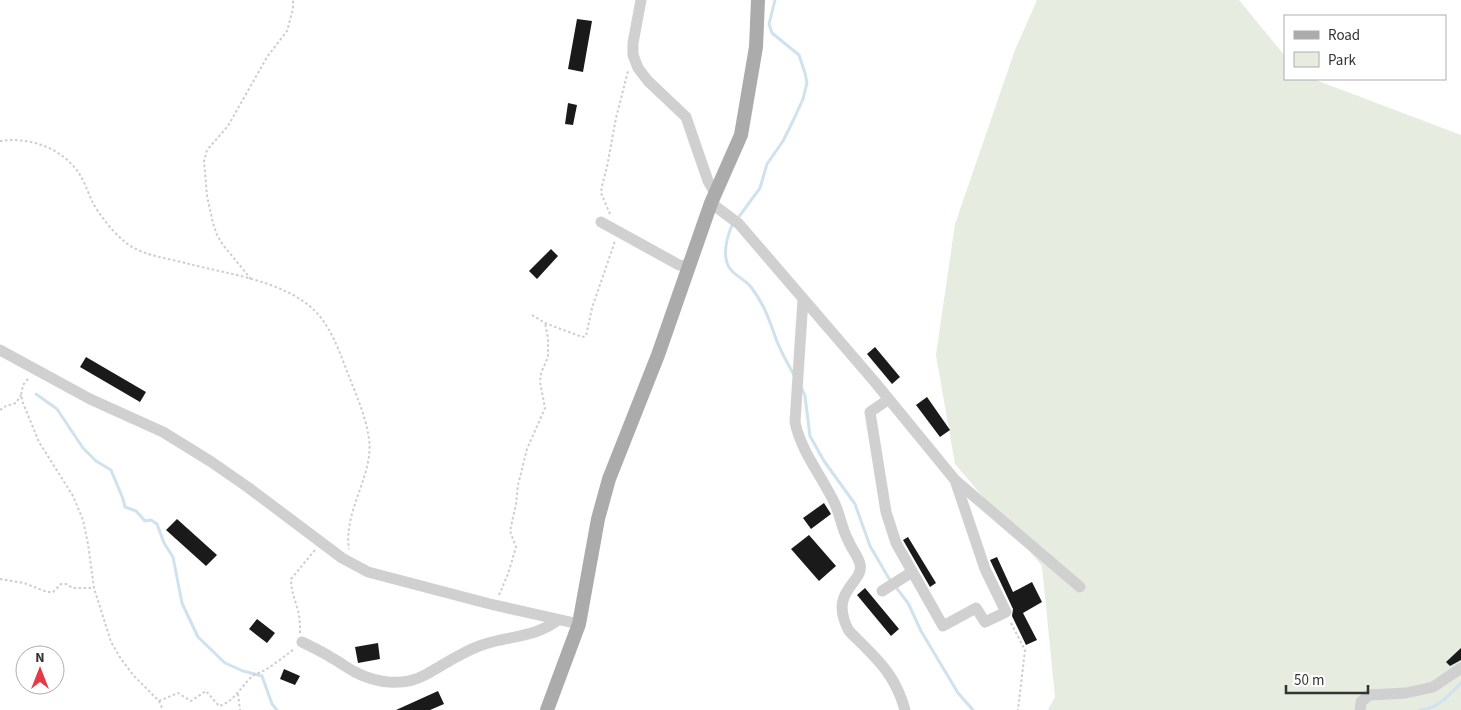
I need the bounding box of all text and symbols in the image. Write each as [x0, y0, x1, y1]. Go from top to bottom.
legend [1284, 15, 1446, 80]
text: Road [1328, 25, 1360, 46]
text: Park [1328, 50, 1357, 71]
north arrow [15, 645, 65, 695]
text: N [35, 648, 45, 668]
scale bar [1286, 662, 1368, 694]
text: 50 m [1294, 670, 1324, 691]

